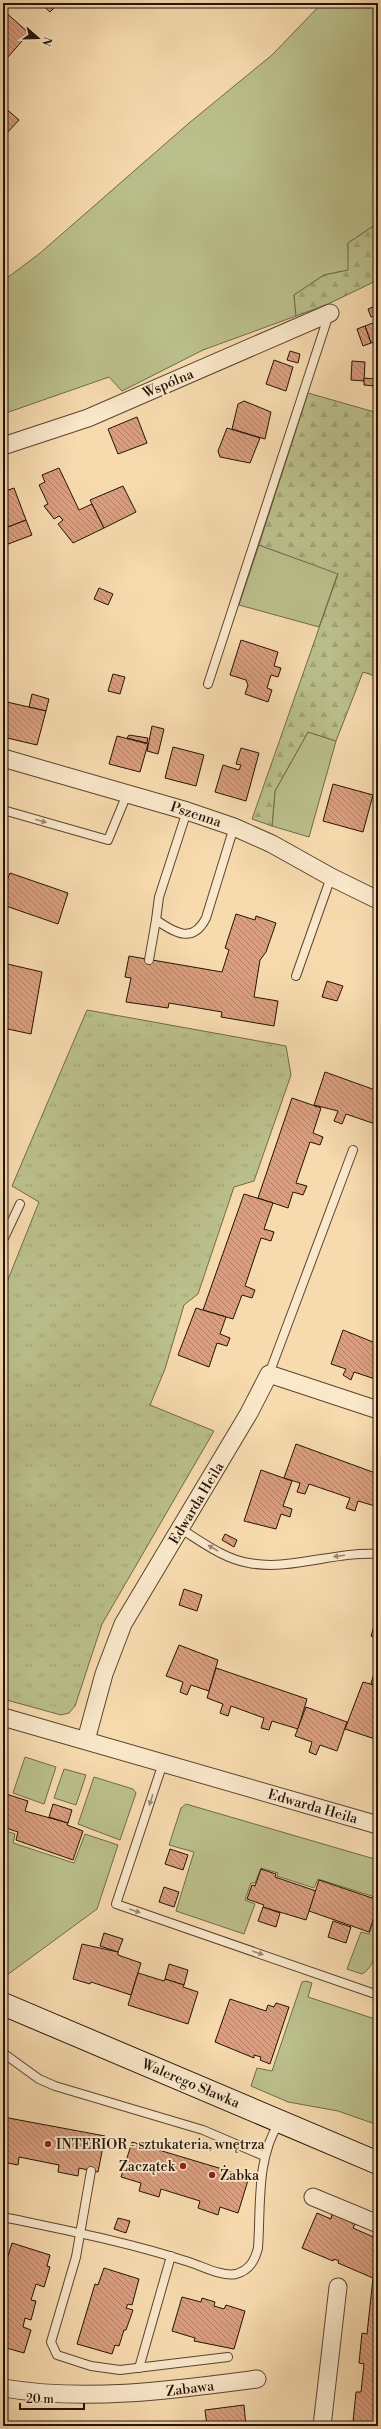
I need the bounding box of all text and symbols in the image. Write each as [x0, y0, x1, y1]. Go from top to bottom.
north arrow [18, 18, 58, 58]
text: N [38, 35, 55, 48]
street label: Wspólna [139, 365, 197, 403]
street label: Pszenna [168, 798, 224, 832]
one-way arrow [35, 818, 47, 824]
street label: Edwarda Heila [165, 1458, 229, 1548]
one-way arrow [207, 1545, 219, 1552]
one-way arrow [333, 1553, 345, 1560]
street label: Edwarda Heila [266, 1786, 361, 1829]
one-way arrow [148, 1794, 154, 1806]
one-way arrow [130, 1908, 142, 1914]
one-way arrow [253, 1951, 265, 1957]
street label: Walerego Sławka [138, 2055, 243, 2113]
place label: INTERIOR - sztukateria, wnętrza [56, 2136, 266, 2154]
marker: INTERIOR - sztukateria, wnętrza [43, 2139, 53, 2149]
place label: Zaczątek [119, 2158, 176, 2176]
marker: Zaczątek [178, 2161, 188, 2171]
place label: Żabka [220, 2165, 260, 2185]
marker: Żabka [207, 2170, 217, 2180]
street label: Zabawa [165, 2377, 216, 2401]
scale bar [20, 2385, 84, 2411]
text: 20 m [26, 2392, 54, 2407]

